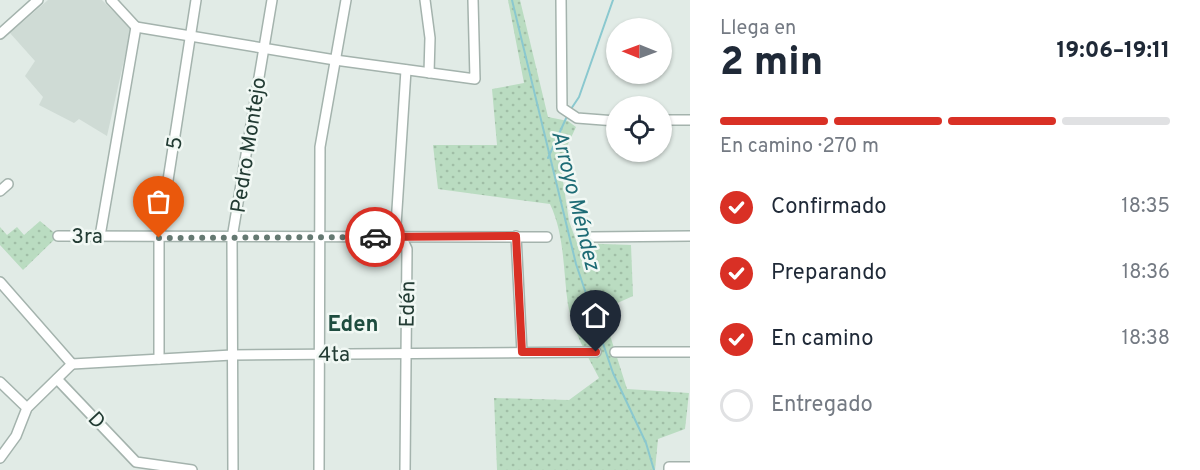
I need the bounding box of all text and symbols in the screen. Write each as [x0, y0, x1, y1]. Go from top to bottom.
text: Llega en [720, 16, 796, 42]
north arrow [606, 18, 672, 84]
map controls [606, 18, 672, 162]
text: 19:06–19:11 [1057, 38, 1170, 65]
text: 2 min [720, 40, 823, 89]
street label: Pedro Montejo [225, 75, 274, 215]
button: locate [606, 96, 672, 162]
water label: Arroyo Méndez [544, 128, 605, 275]
text: En camino · 270 m [720, 134, 879, 160]
street label: 5 [161, 135, 190, 152]
pin [133, 176, 184, 238]
icon: bag [142, 185, 175, 218]
icon: check [720, 191, 753, 224]
text: Confirmado [771, 194, 887, 221]
text: 18:35 [1121, 194, 1170, 220]
courier [345, 207, 405, 267]
icon: car [359, 221, 392, 254]
street label: 3ra [71, 224, 103, 251]
icon: check [720, 257, 753, 290]
text: Preparando [771, 260, 887, 287]
text: 18:36 [1122, 260, 1170, 286]
street label: Edén [395, 280, 422, 328]
pin [570, 290, 621, 352]
icon: home [579, 299, 612, 332]
district label: Eden [327, 312, 379, 339]
icon: check [720, 323, 753, 356]
text: En camino [771, 326, 873, 353]
text: 18:38 [1122, 326, 1170, 352]
street label: 4ta [318, 342, 350, 369]
text: Entregado [771, 392, 873, 419]
street label: D [81, 407, 111, 435]

